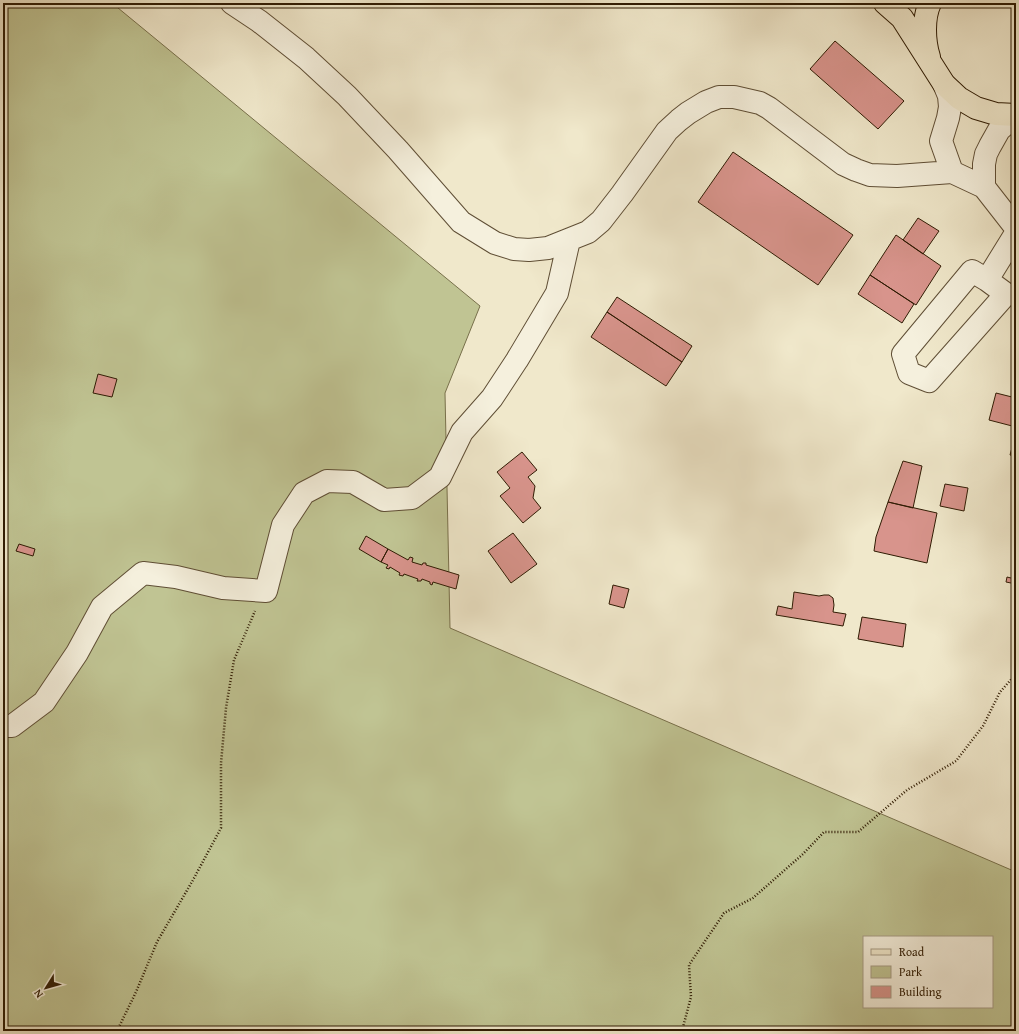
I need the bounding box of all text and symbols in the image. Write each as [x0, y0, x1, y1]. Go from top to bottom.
legend [863, 936, 993, 1008]
text: Road [899, 943, 925, 960]
text: Park [899, 963, 923, 980]
north arrow [26, 968, 66, 1008]
text: Building [899, 983, 942, 1000]
text: N [29, 986, 47, 1002]

